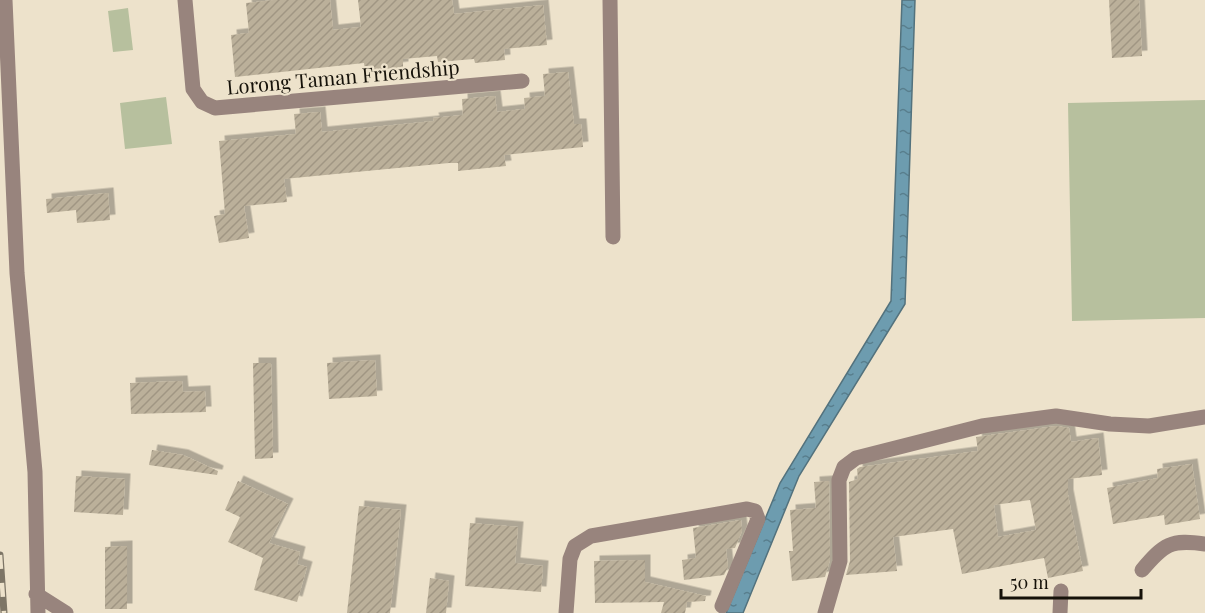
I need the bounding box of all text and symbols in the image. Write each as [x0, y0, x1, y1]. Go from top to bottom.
street label: Lorong Taman Friendship [225, 52, 461, 100]
scale bar [1001, 562, 1140, 600]
text: 50 m [1010, 570, 1049, 594]

